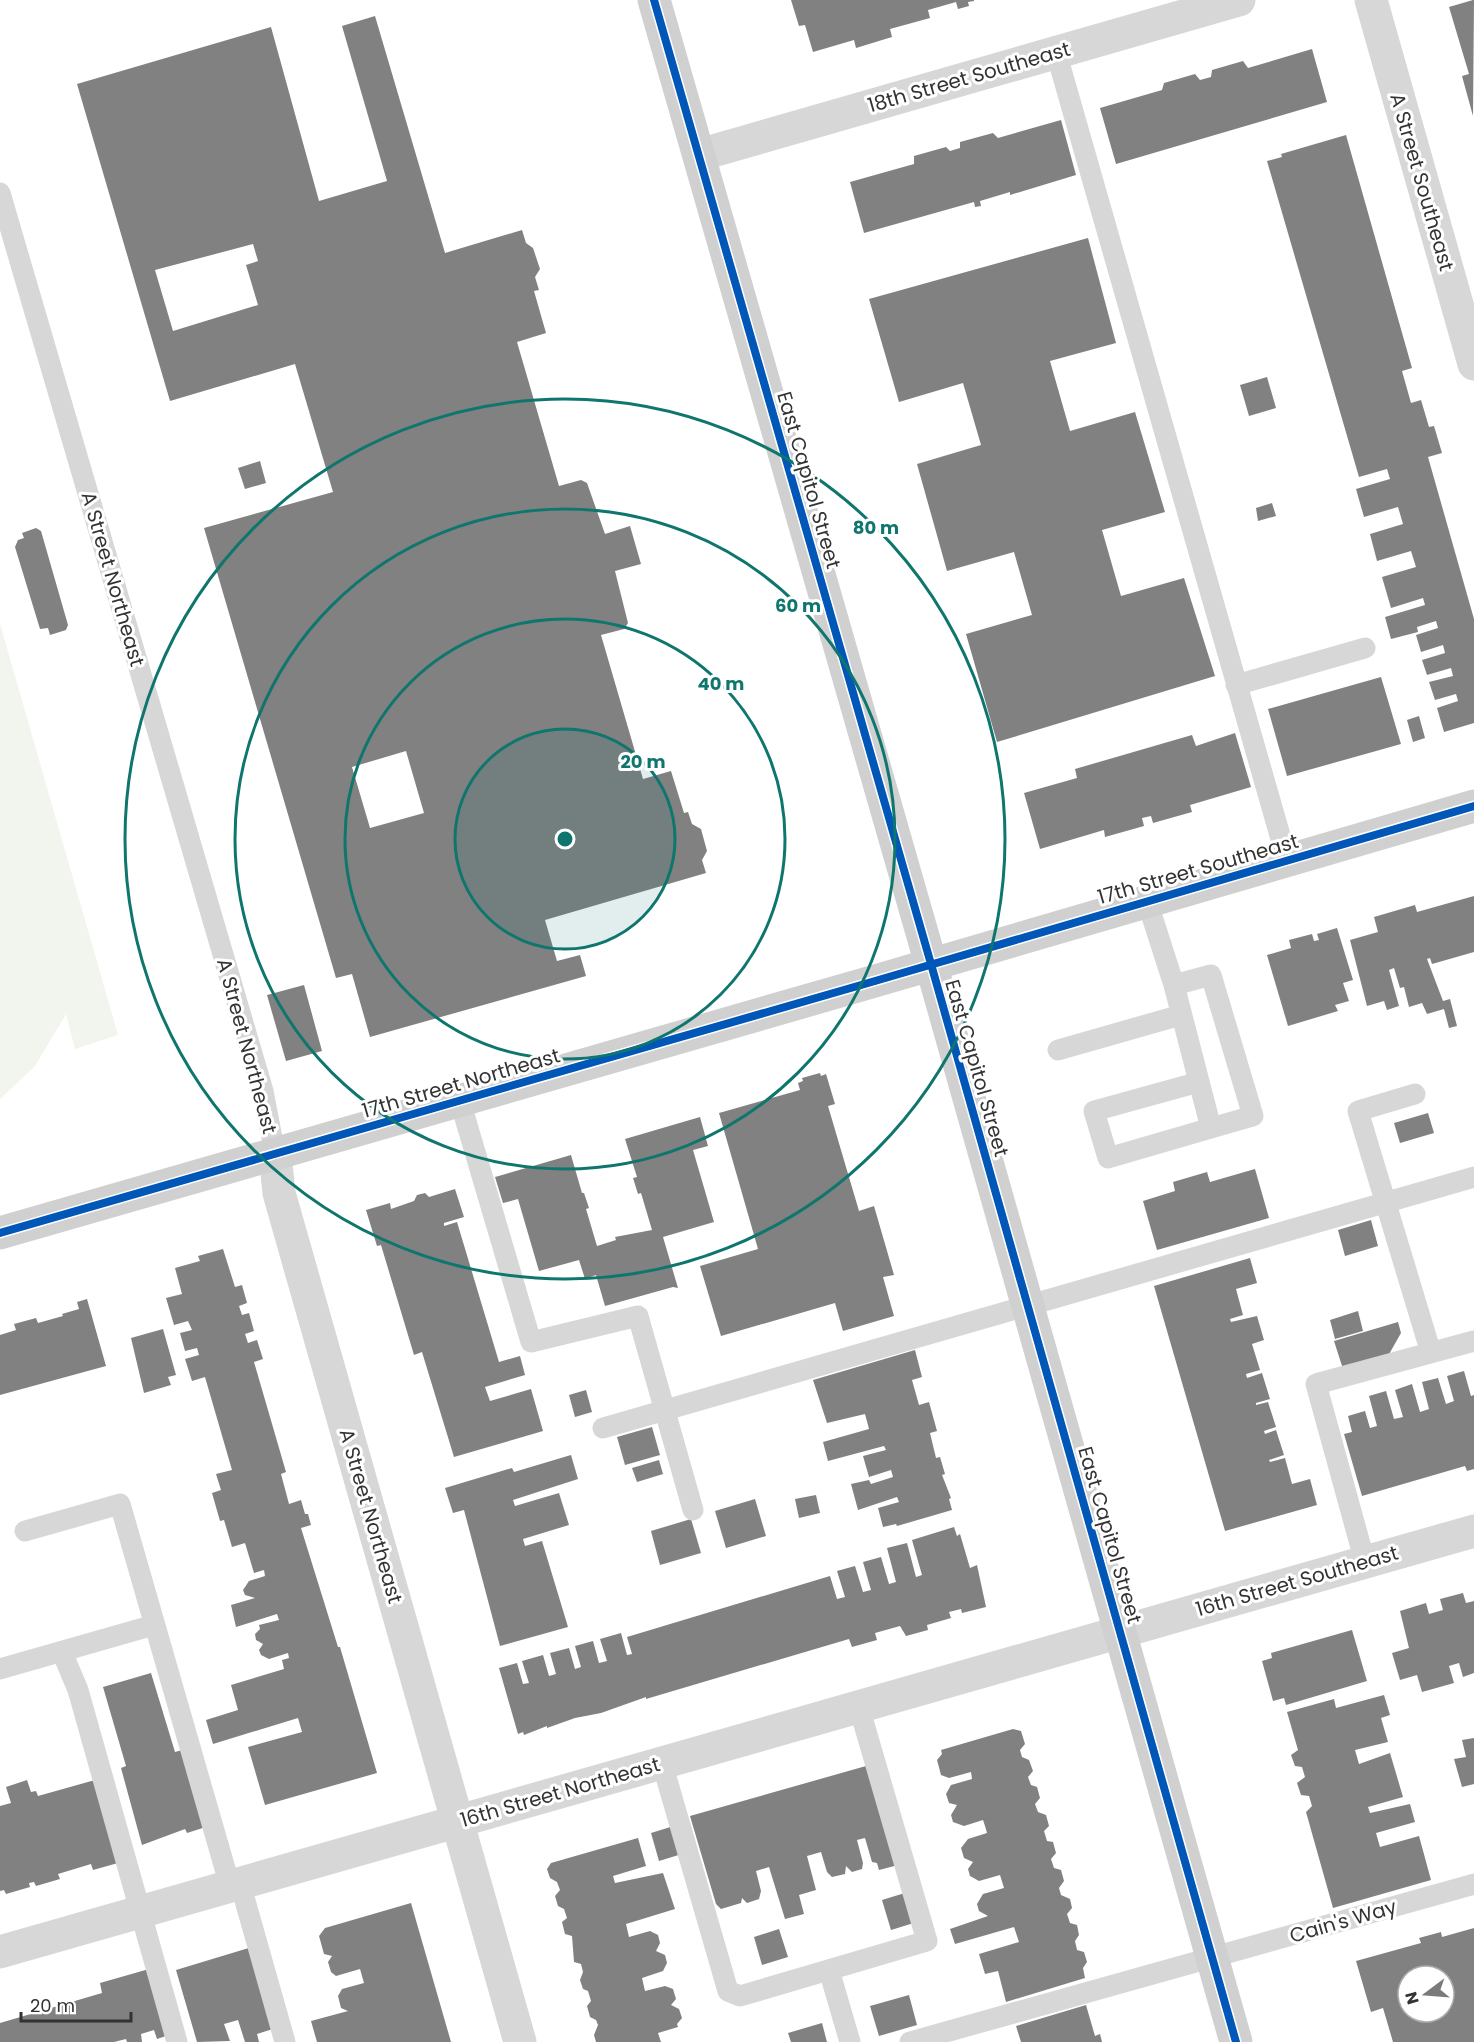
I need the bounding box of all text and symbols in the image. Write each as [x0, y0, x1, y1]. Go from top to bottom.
street label: 18th Street Southeast [864, 35, 1074, 119]
street label: A Street Southeast [1383, 90, 1461, 274]
street label: East Capitol Street [770, 388, 848, 572]
street label: A Street Northeast [75, 488, 151, 670]
text: 80 m [853, 515, 899, 540]
text: 60 m [775, 593, 821, 618]
text: 40 m [698, 671, 744, 696]
text: 20 m [621, 749, 665, 774]
street label: 17th Street Southeast [1094, 827, 1302, 911]
centre of rings [555, 829, 575, 849]
street label: A Street Northeast [210, 955, 284, 1137]
street label: East Capitol Street [938, 976, 1016, 1160]
street label: 17th Street Northeast [359, 1041, 563, 1125]
street label: A Street Northeast [333, 1425, 409, 1607]
street label: East Capitol Street [1071, 1443, 1149, 1627]
street label: 16th Street Southeast [1192, 1539, 1402, 1623]
street label: 16th Street Northeast [457, 1750, 663, 1834]
street label: Cain's Way [1286, 1892, 1400, 1950]
north arrow [1396, 1964, 1456, 2024]
scale bar [21, 1985, 130, 2023]
text: N [1399, 1989, 1425, 2007]
text: 20 m [30, 1993, 75, 2018]

